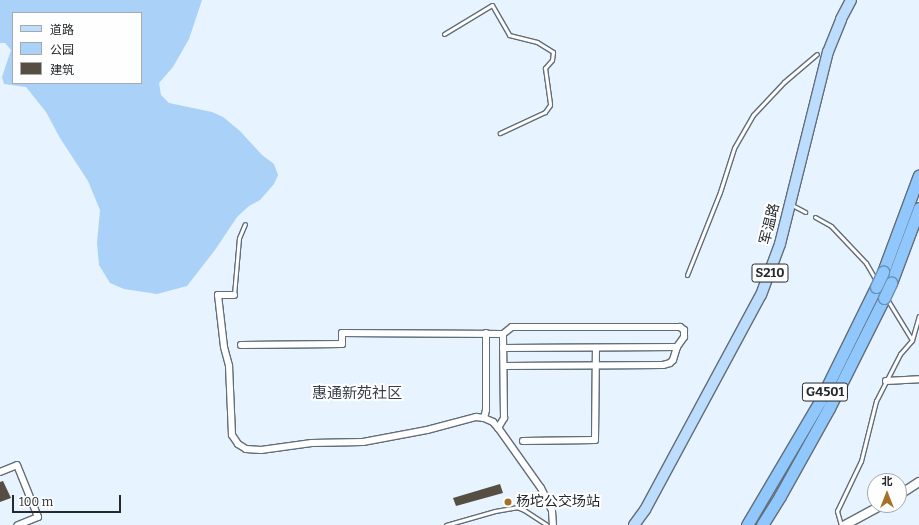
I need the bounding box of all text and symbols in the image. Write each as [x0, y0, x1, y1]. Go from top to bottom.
legend [12, 12, 142, 84]
text: 道路 [50, 23, 74, 37]
text: 公园 [50, 43, 74, 57]
text: 建筑 [50, 63, 74, 77]
street label: 军温路 [757, 202, 783, 246]
road number: S210 [751, 262, 789, 284]
road number: G4501 [801, 381, 849, 403]
district label: 惠通新苑社区 [312, 385, 402, 403]
north arrow [867, 473, 907, 513]
text: 北 [882, 475, 893, 488]
scale bar [14, 487, 123, 513]
place label: 杨坨公交场站 [516, 494, 600, 510]
text: 100 m [19, 495, 53, 509]
marker: 杨坨公交场站 [503, 497, 513, 507]

